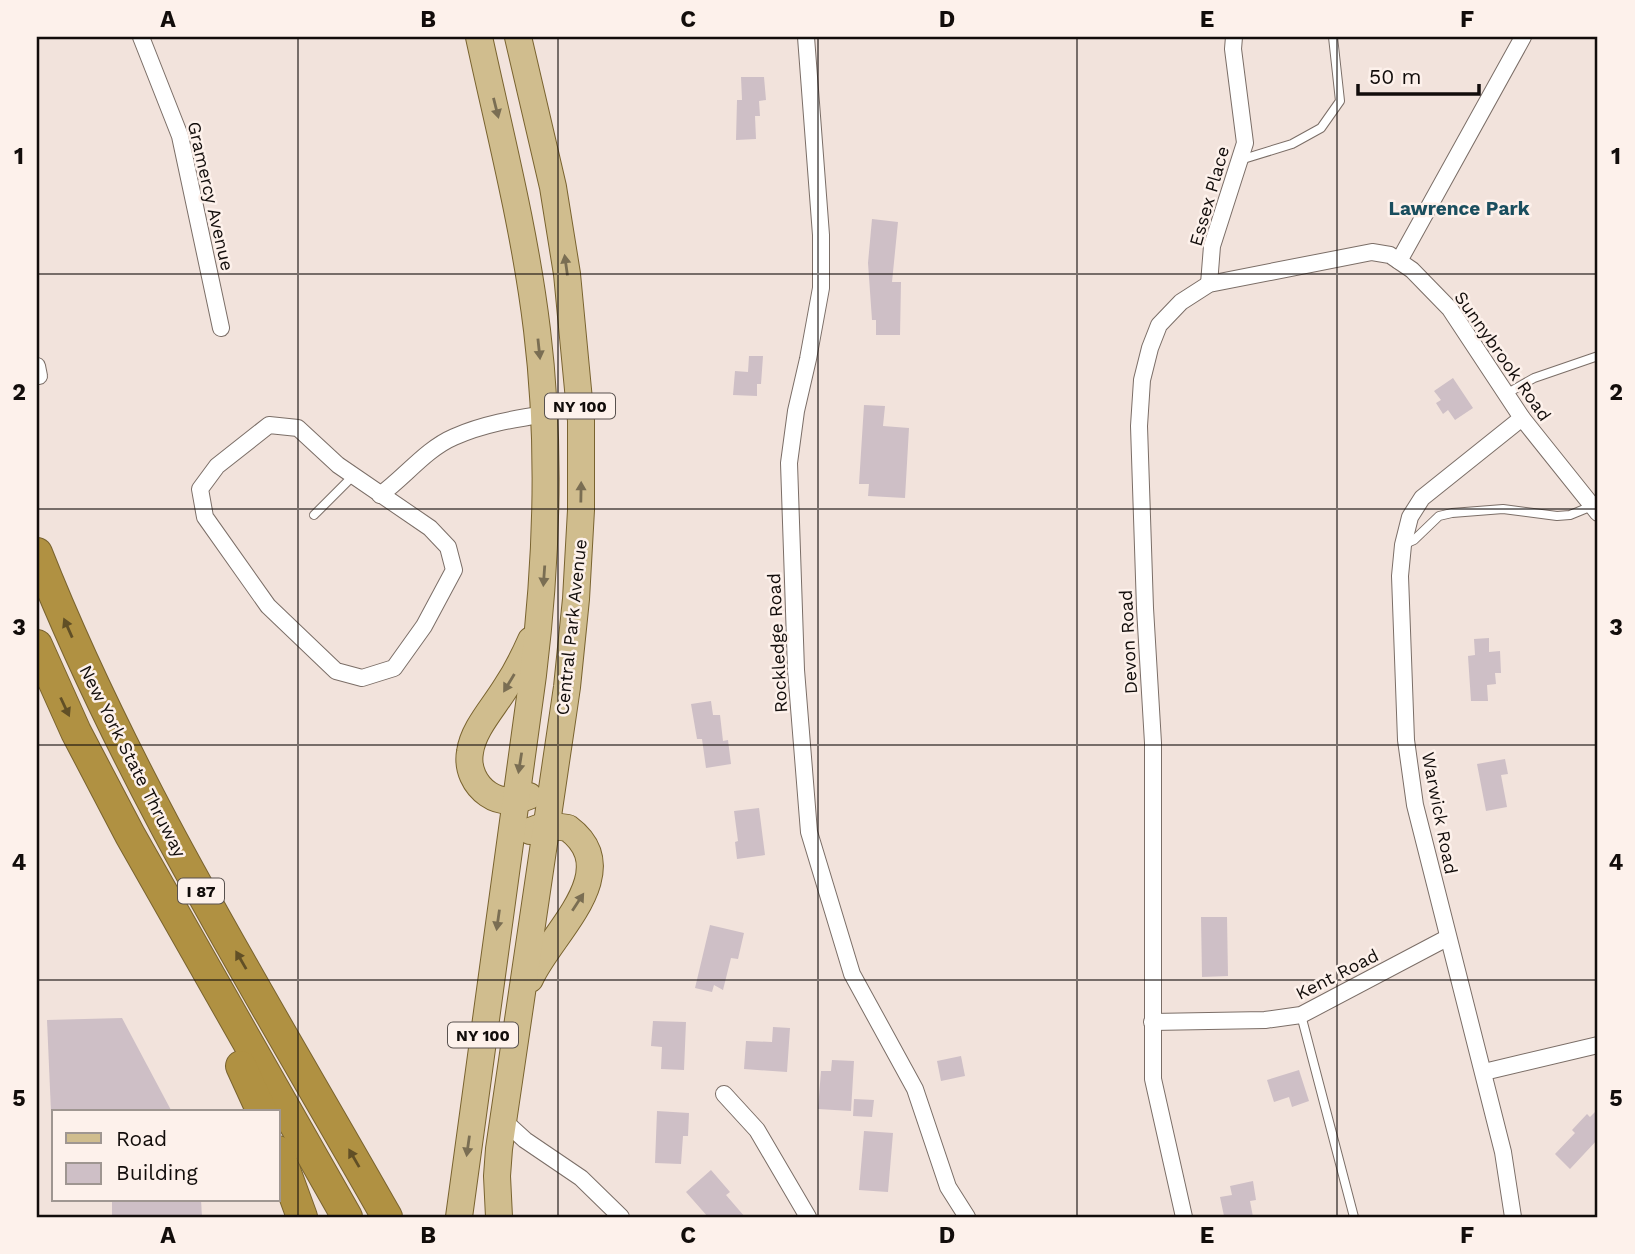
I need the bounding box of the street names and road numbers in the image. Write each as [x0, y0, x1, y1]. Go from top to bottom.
street label: Gramercy Avenue [184, 119, 238, 273]
street label: Essex Place [1185, 144, 1233, 248]
street label: Sunnybrook Road [1450, 287, 1556, 425]
road number: NY 100 [545, 394, 615, 418]
street label: Central Park Avenue [551, 538, 591, 716]
street label: Rockledge Road [763, 573, 791, 713]
street label: Devon Road [1115, 589, 1141, 695]
street label: New York State Thruway [75, 661, 191, 861]
street label: Warwick Road [1418, 750, 1462, 876]
road number: I 87 [178, 878, 224, 904]
street label: Kent Road [1292, 944, 1382, 1004]
road number: NY 100 [448, 1023, 518, 1048]

